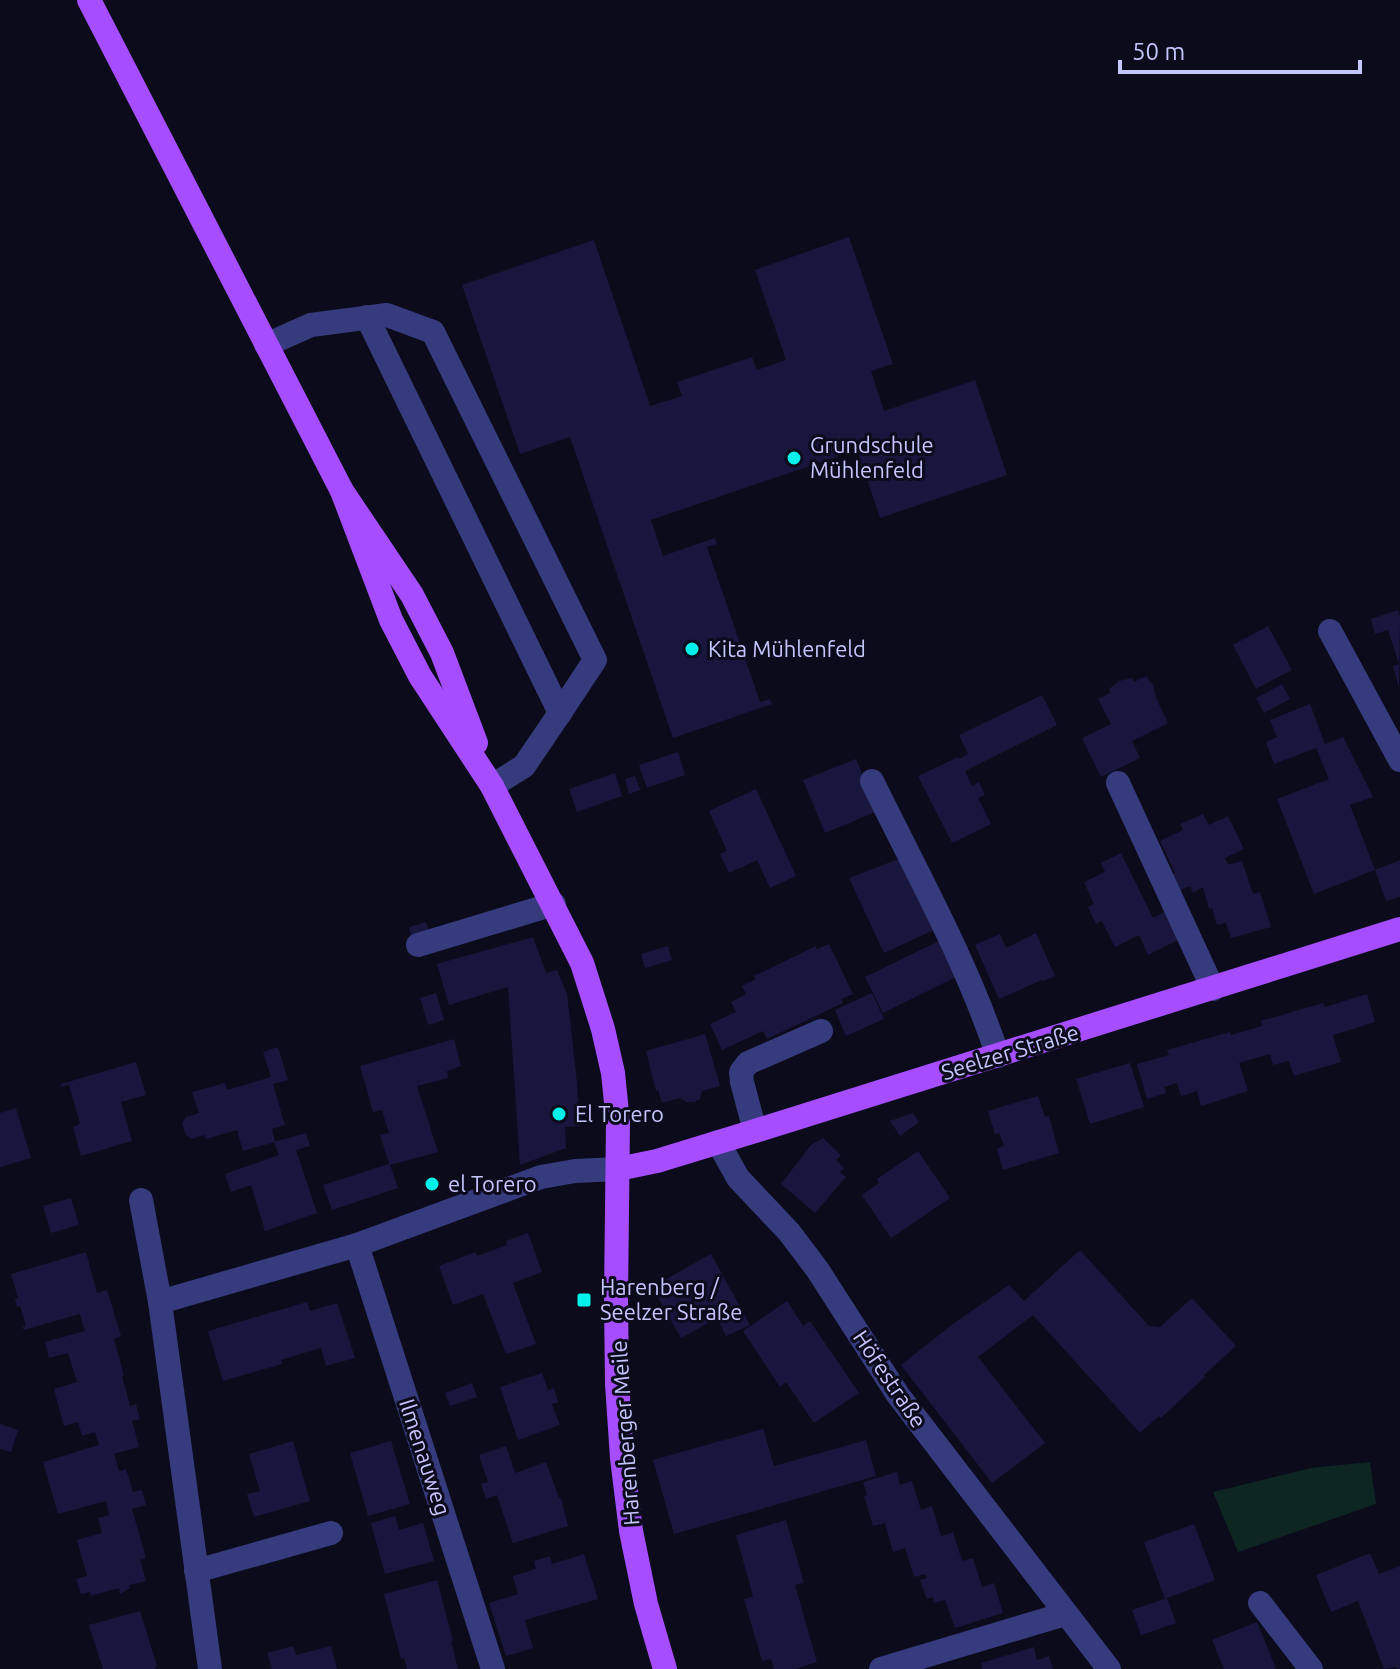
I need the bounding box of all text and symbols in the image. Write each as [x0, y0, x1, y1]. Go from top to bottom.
scale bar [1120, 24, 1360, 74]
text: 50 m [1132, 38, 1185, 65]
place label: Grundschule Mühlenfeld [810, 432, 934, 482]
marker: Grundschule Mühlenfeld [785, 449, 803, 467]
place label: Kita Mühlenfeld [708, 636, 866, 661]
marker: Kita Mühlenfeld [683, 640, 701, 658]
street label: Seelzer Straße [938, 1019, 1082, 1084]
place label: El Torero [575, 1101, 664, 1126]
marker: El Torero [550, 1105, 568, 1123]
place label: el Torero [448, 1171, 537, 1196]
marker: el Torero [423, 1175, 441, 1193]
place label: Harenberg / Seelzer Straße [600, 1274, 742, 1324]
marker: Harenberg / Seelzer Straße [575, 1291, 593, 1309]
street label: Höfestraße [849, 1325, 932, 1432]
street label: Harenberger Meile [606, 1340, 643, 1527]
street label: Ilmenauweg [395, 1396, 456, 1518]

